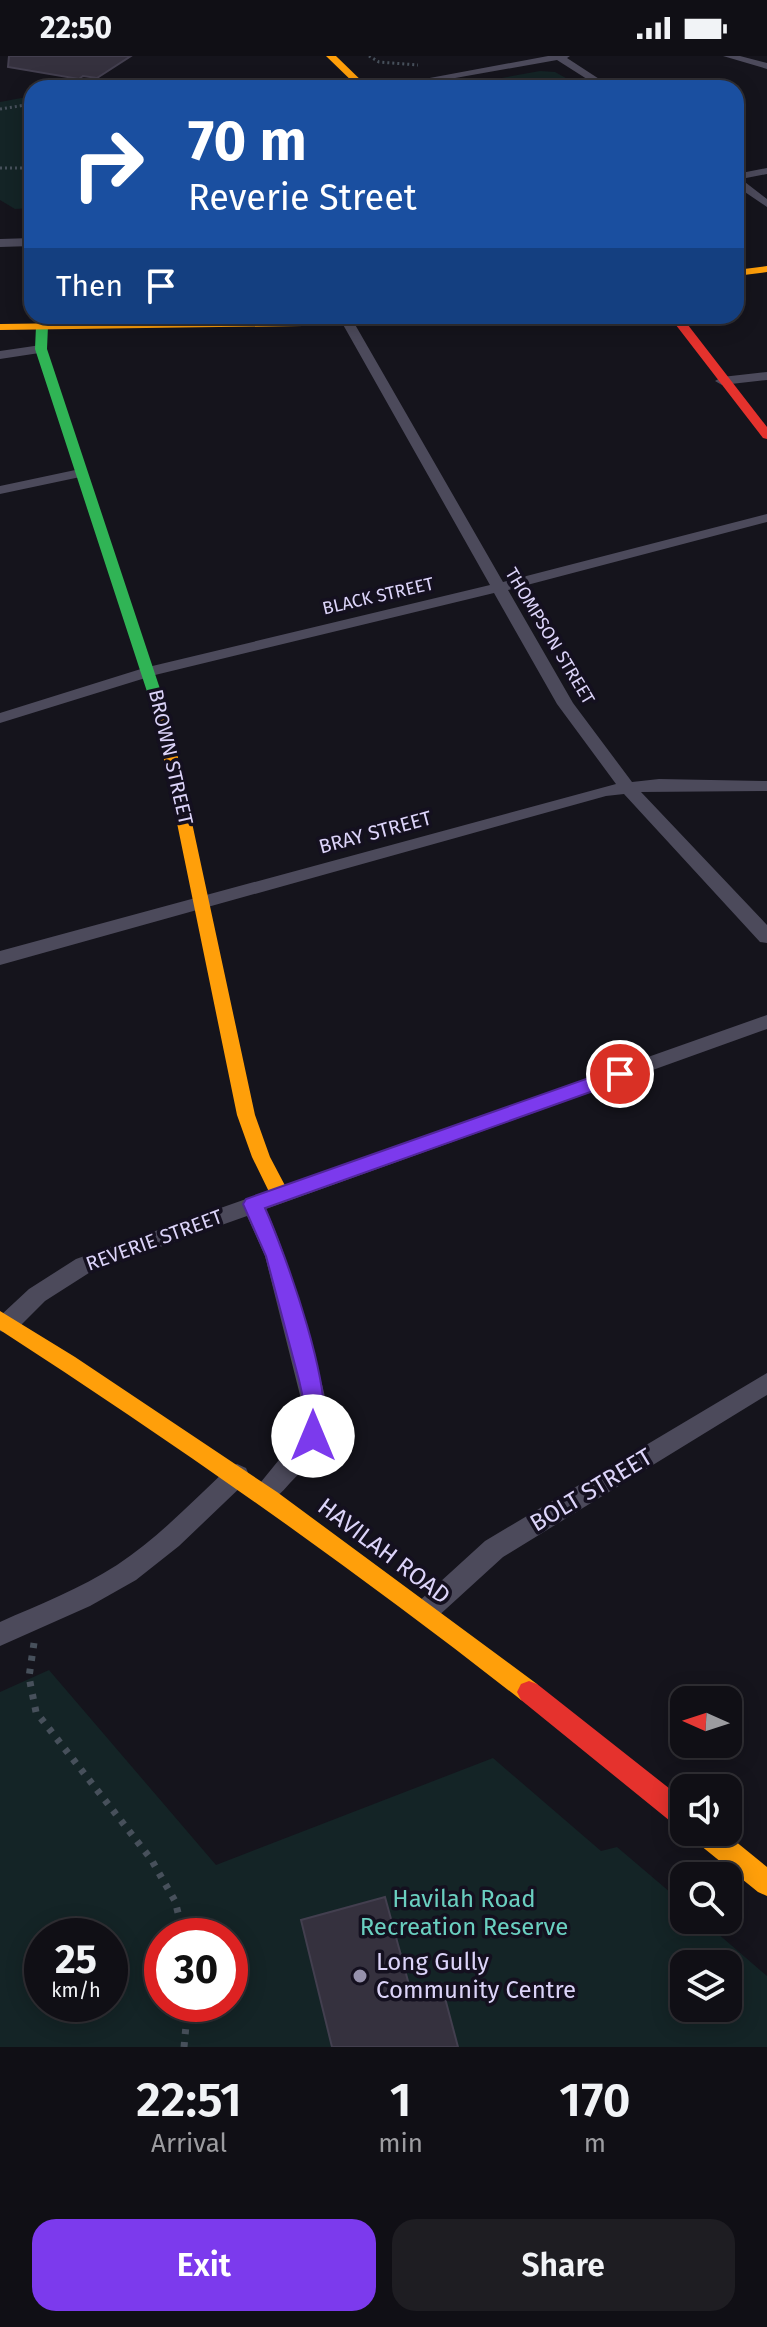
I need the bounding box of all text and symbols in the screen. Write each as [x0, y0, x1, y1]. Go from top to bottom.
text: 22:50 [40, 10, 112, 46]
text: 70 m [188, 108, 307, 175]
icon: right [56, 112, 160, 216]
text: Reverie Street [188, 176, 417, 220]
icon: arrive [139, 264, 183, 308]
text: Then [56, 268, 123, 304]
street label: THOMPSON STREET [501, 564, 600, 709]
street label: BLACK STREET [320, 572, 437, 620]
street label: BROWN STREET [144, 687, 198, 828]
street label: BRAY STREET [316, 805, 435, 859]
pin [586, 1040, 654, 1108]
icon: arrive [598, 1052, 642, 1096]
street label: REVERIE STREET [83, 1204, 226, 1276]
position arrow [271, 1394, 355, 1478]
street label: BOLT STREET [525, 1442, 658, 1537]
street label: HAVILAH ROAD [312, 1492, 456, 1610]
north arrow [670, 1686, 742, 1758]
map controls [670, 1686, 742, 2022]
button: sound [670, 1774, 742, 1846]
button: search [670, 1862, 742, 1934]
park label: Havilah Road Recreation Reserve [360, 1885, 568, 1941]
speed limit sign: 30 [144, 1918, 248, 2022]
text: 25 [55, 1936, 97, 1984]
place label: Long Gully Community Centre [376, 1948, 576, 2004]
button: layers [670, 1950, 742, 2022]
marker: Long Gully Community Centre [351, 1967, 369, 1985]
text: km/h [51, 1978, 101, 2002]
text: 22:51 [136, 2071, 242, 2129]
text: 1 [390, 2071, 412, 2129]
text: 170 [559, 2071, 631, 2129]
text: Arrival [151, 2128, 227, 2159]
text: min [378, 2128, 423, 2159]
text: m [584, 2128, 606, 2159]
button: Exit [32, 2219, 376, 2311]
button: Share [392, 2219, 735, 2311]

